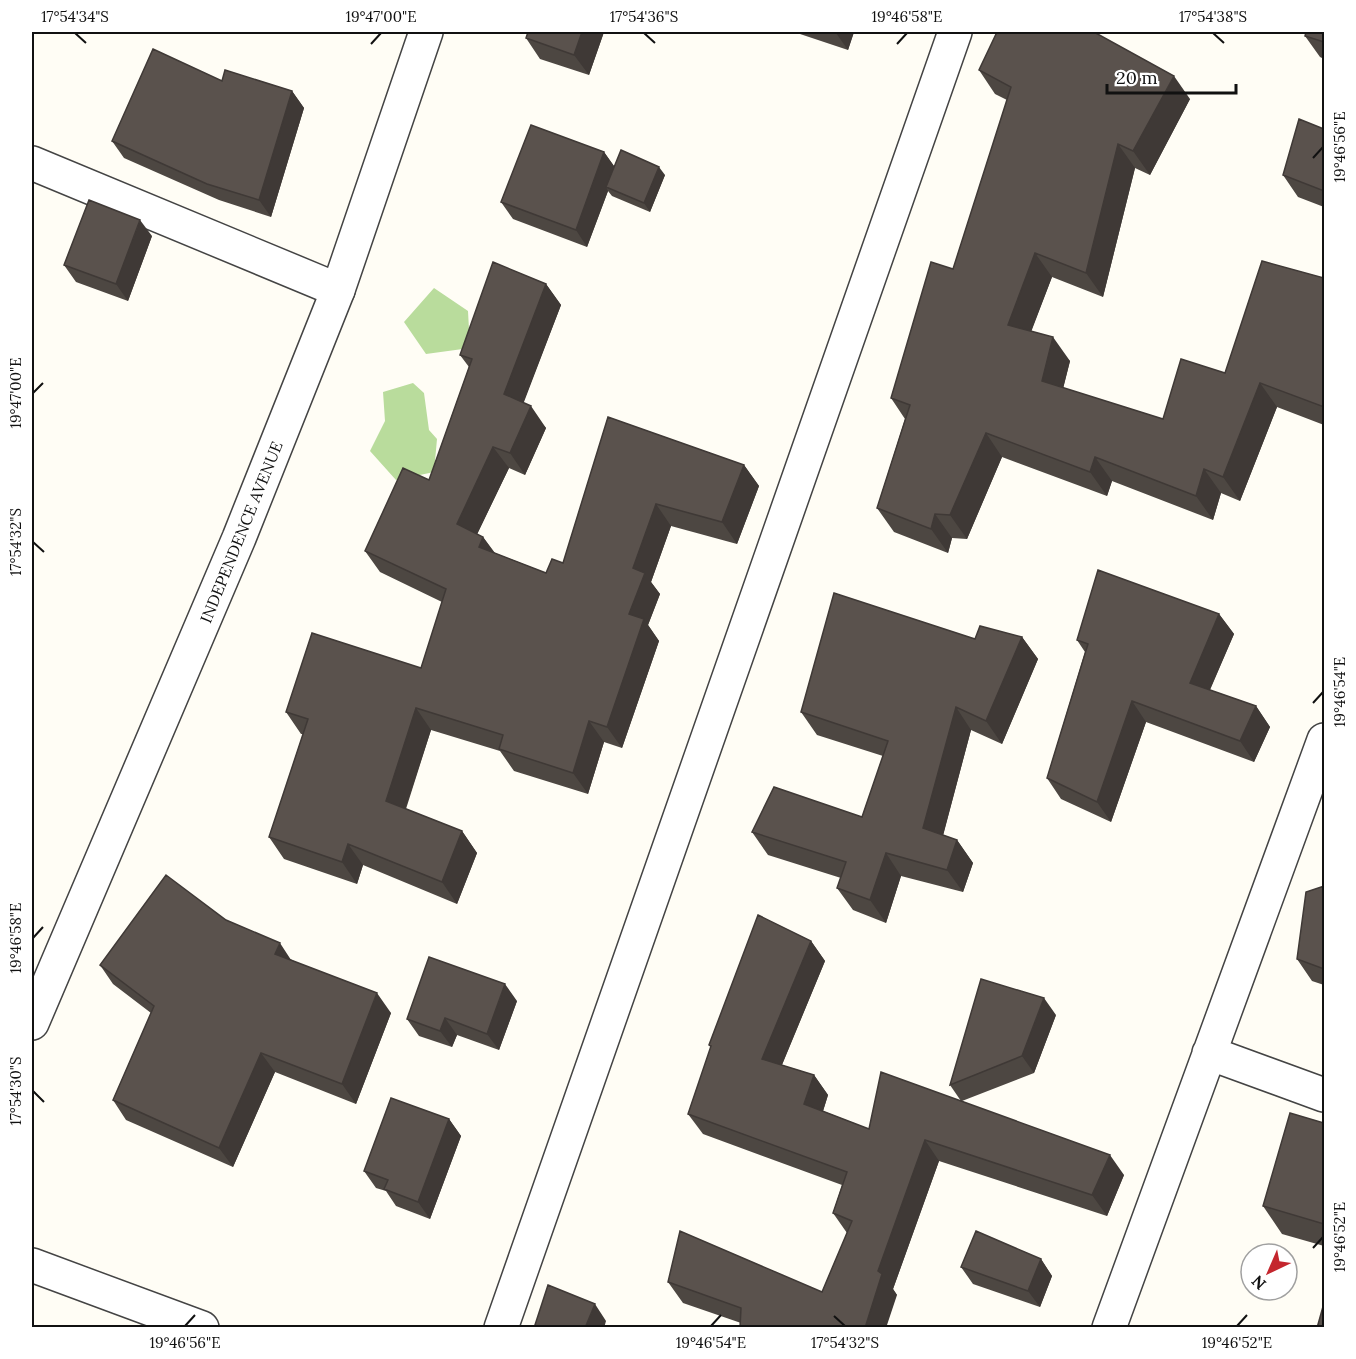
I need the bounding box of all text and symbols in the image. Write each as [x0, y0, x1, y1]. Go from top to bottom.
text: 17°54'34"S [41, 7, 109, 26]
text: 19°47'00"E [345, 7, 417, 26]
text: 17°54'36"S [610, 7, 678, 26]
text: 19°46'58"E [872, 7, 942, 26]
text: 17°54'38"S [1179, 7, 1247, 26]
scale bar [1107, 57, 1236, 95]
text: 20 m [1116, 66, 1158, 89]
text: 19°46'56"E [1330, 111, 1349, 183]
text: 19°47'00"E [6, 357, 25, 429]
street label: INDEPENDENCE AVENUE [195, 438, 287, 626]
text: 17°54'32"S [6, 508, 25, 576]
text: 19°46'54"E [1330, 657, 1349, 727]
text: 19°46'58"E [6, 903, 25, 973]
text: 17°54'30"S [6, 1056, 25, 1126]
text: 19°46'52"E [1330, 1202, 1349, 1272]
north arrow [1239, 1242, 1299, 1302]
text: N [1247, 1271, 1270, 1294]
text: 19°46'56"E [149, 1333, 221, 1352]
text: 19°46'54"E [676, 1333, 746, 1352]
text: 17°54'32"S [811, 1333, 879, 1352]
text: 19°46'52"E [1202, 1333, 1272, 1352]

